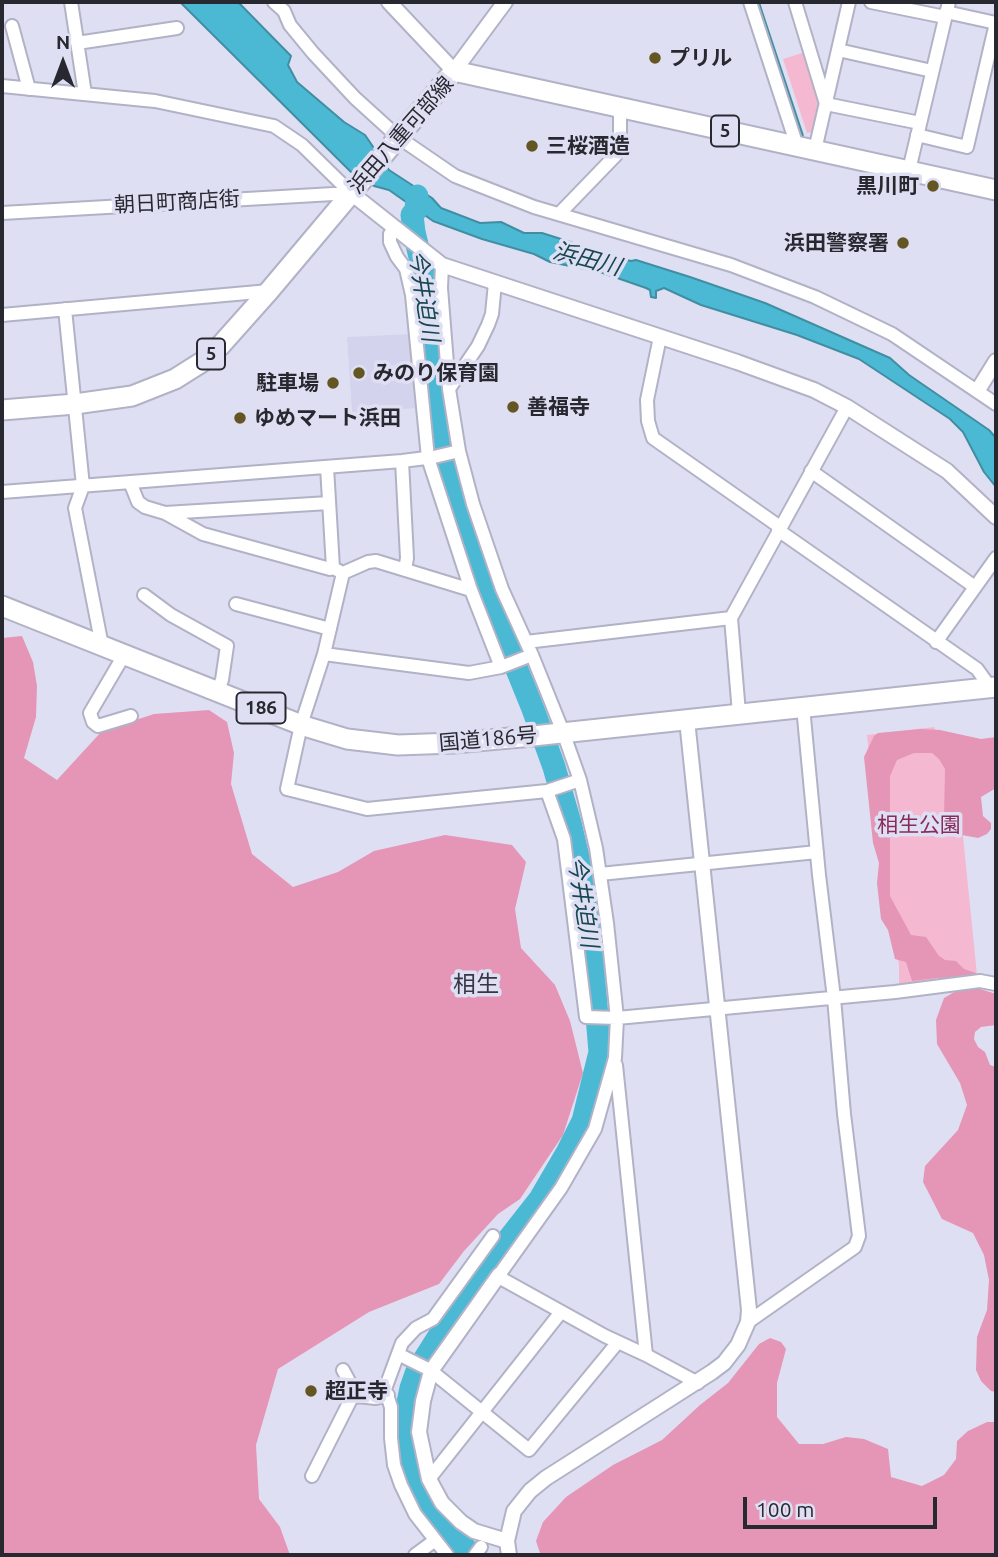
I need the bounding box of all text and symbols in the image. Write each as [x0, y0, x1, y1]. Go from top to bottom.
north arrow [28, 28, 98, 98]
text: N [56, 31, 70, 53]
place label: プリル [669, 45, 732, 71]
marker: プリル [647, 50, 663, 66]
street label: 浜田八重可部線 [343, 71, 459, 199]
road number: 5 [711, 116, 739, 146]
place label: 三桜酒造 [546, 133, 630, 159]
marker: 三桜酒造 [524, 138, 540, 154]
place label: 黒川町 [856, 173, 919, 199]
marker: 黒川町 [925, 178, 941, 194]
street label: 朝日町商店街 [113, 186, 241, 218]
place label: 浜田警察署 [784, 230, 889, 256]
marker: 浜田警察署 [895, 235, 911, 251]
water label: 浜田川 [550, 237, 624, 281]
water label: 今井迫川 [403, 248, 445, 344]
road number: 5 [197, 338, 225, 370]
place label: みのり保育園 [373, 360, 499, 386]
marker: みのり保育園 [351, 365, 367, 381]
place label: 駐車場 [256, 370, 319, 396]
marker: 駐車場 [325, 375, 341, 391]
place label: 善福寺 [527, 394, 590, 420]
marker: 善福寺 [505, 399, 521, 415]
place label: ゆめマート浜田 [254, 405, 401, 431]
marker: ゆめマート浜田 [232, 410, 248, 426]
road number: 186 [236, 692, 286, 723]
street label: 国道186号 [438, 722, 538, 756]
park label: 相生公園 [877, 812, 961, 838]
water label: 今井迫川 [562, 854, 604, 950]
district label: 相生 [453, 970, 499, 998]
place label: 超正寺 [325, 1378, 388, 1404]
marker: 超正寺 [303, 1383, 319, 1399]
scale bar [746, 1484, 940, 1528]
text: 100 m [756, 1497, 814, 1521]

